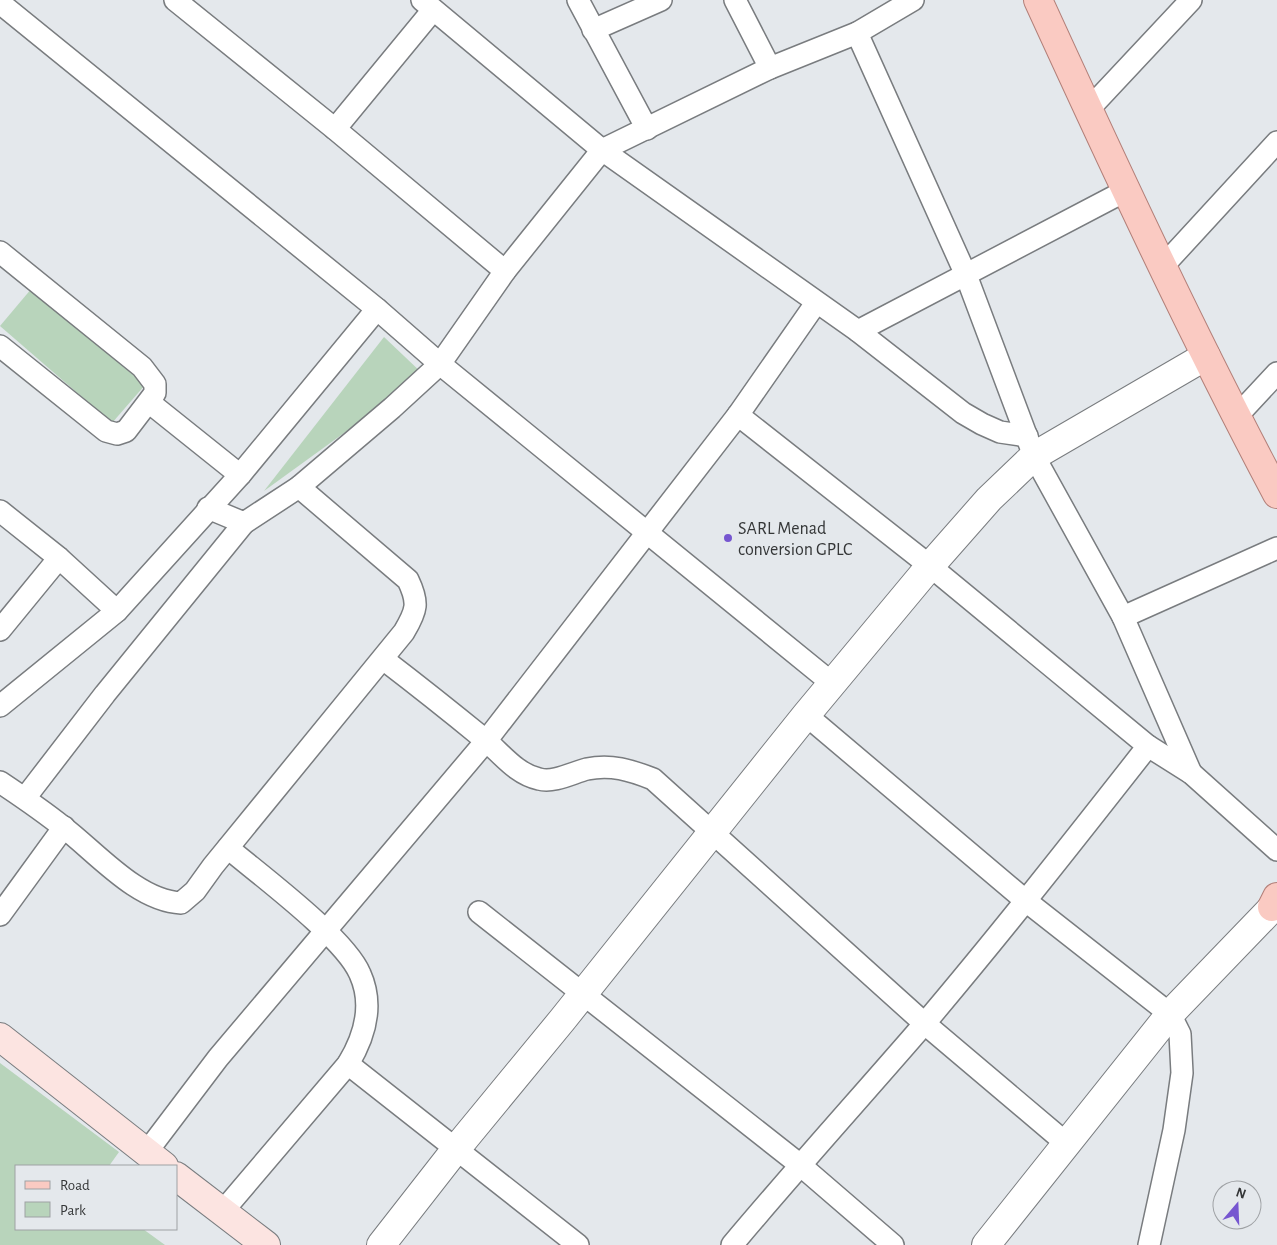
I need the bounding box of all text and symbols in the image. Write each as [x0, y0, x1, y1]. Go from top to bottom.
place label: SARL Menad conversion GPLC [738, 520, 852, 559]
marker: SARL Menad conversion GPLC [722, 532, 734, 544]
legend [15, 1165, 178, 1230]
text: Road [60, 1178, 90, 1193]
north arrow [1212, 1180, 1262, 1230]
text: N [1234, 1185, 1248, 1202]
text: Park [60, 1203, 86, 1218]

